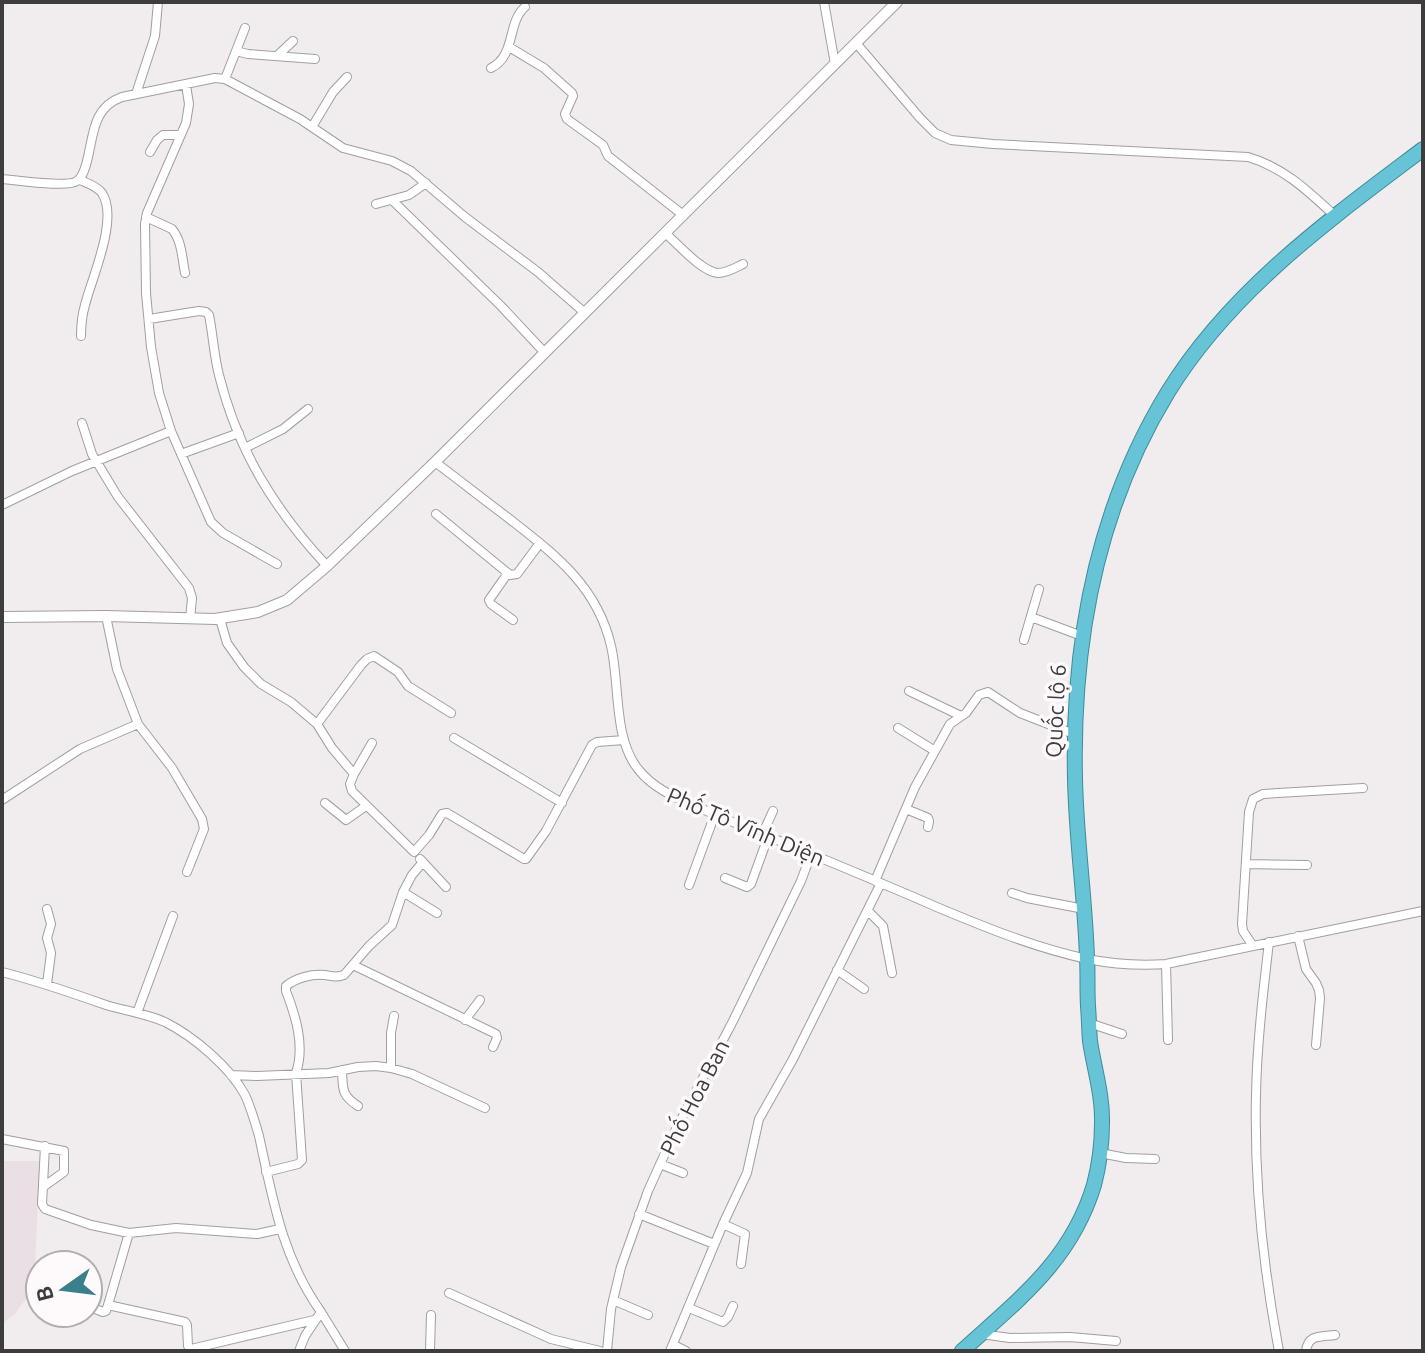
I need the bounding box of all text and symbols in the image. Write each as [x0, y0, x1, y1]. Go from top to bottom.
street label: Quốc lộ 6 [1038, 663, 1070, 759]
street label: Phố Tô Vĩnh Diện [664, 779, 829, 870]
street label: Phố Hoa Ban [652, 1034, 734, 1159]
north arrow [24, 1249, 104, 1329]
text: B [30, 1284, 58, 1304]

